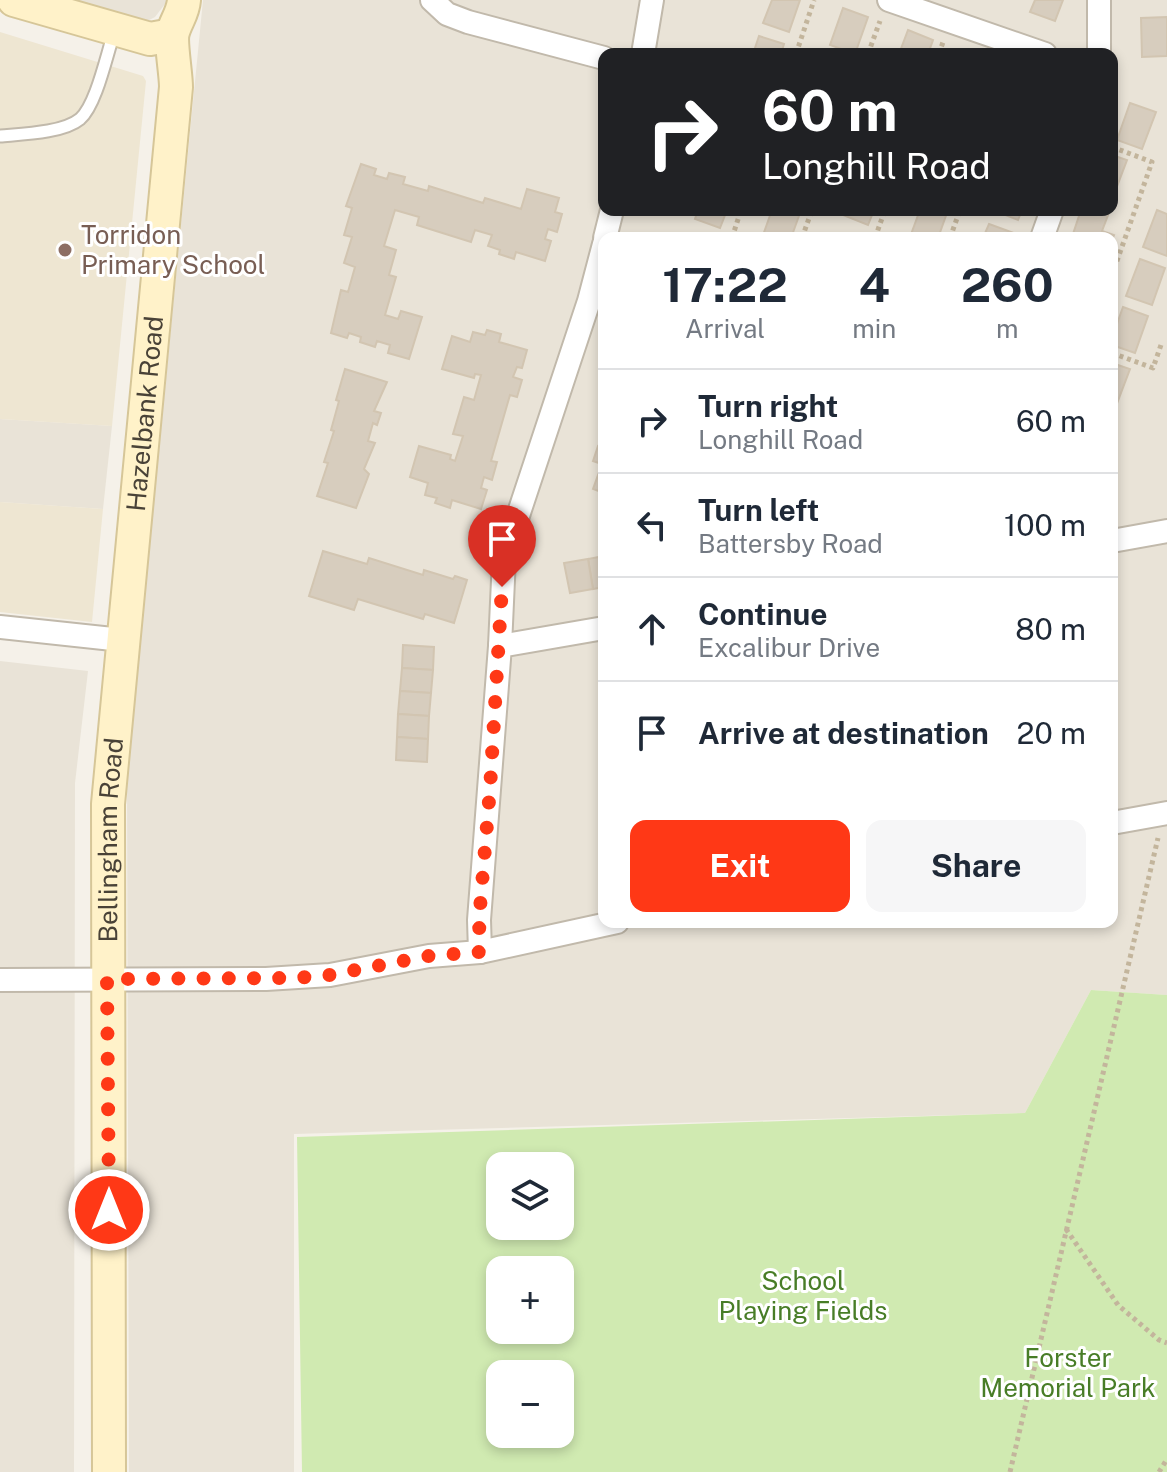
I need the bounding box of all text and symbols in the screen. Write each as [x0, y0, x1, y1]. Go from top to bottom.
text: 60 m [762, 78, 898, 144]
icon: right [630, 80, 734, 184]
text: Longhill Road [762, 145, 991, 187]
place label: Torridon Primary School [81, 219, 265, 280]
marker: Torridon Primary School [56, 241, 74, 259]
text: 17:22 [662, 256, 788, 313]
text: 4 [858, 256, 890, 313]
text: 260 [961, 256, 1054, 313]
text: Arrival [685, 313, 765, 344]
text: min [852, 313, 896, 344]
text: m [996, 313, 1018, 344]
street label: Hazelbank Road [120, 314, 169, 513]
text: Turn right [698, 388, 838, 424]
icon: right [630, 399, 674, 443]
text: 60 m [1016, 403, 1086, 439]
text: Longhill Road [698, 424, 863, 455]
text: Turn left [698, 492, 819, 528]
icon: left [630, 503, 674, 547]
pin [468, 505, 536, 587]
text: 100 m [1004, 507, 1086, 543]
icon: arrive [480, 517, 524, 561]
text: Battersby Road [698, 528, 883, 559]
text: Continue [698, 596, 828, 632]
icon: ahead [630, 607, 674, 651]
text: 80 m [1015, 611, 1086, 647]
text: Excalibur Drive [698, 632, 880, 663]
icon: arrive [630, 711, 674, 755]
text: Arrive at destination [698, 715, 989, 751]
text: 20 m [1017, 715, 1086, 751]
street label: Bellingham Road [92, 736, 129, 943]
button: Exit [630, 820, 850, 912]
button: Share [866, 820, 1086, 912]
map controls [486, 1152, 574, 1448]
button: layers [486, 1152, 574, 1240]
position arrow [67, 1168, 151, 1252]
button: + [486, 1256, 574, 1344]
park label: School Playing Fields [719, 1265, 887, 1326]
park label: Forster Memorial Park [980, 1342, 1156, 1403]
button: − [486, 1360, 574, 1448]

